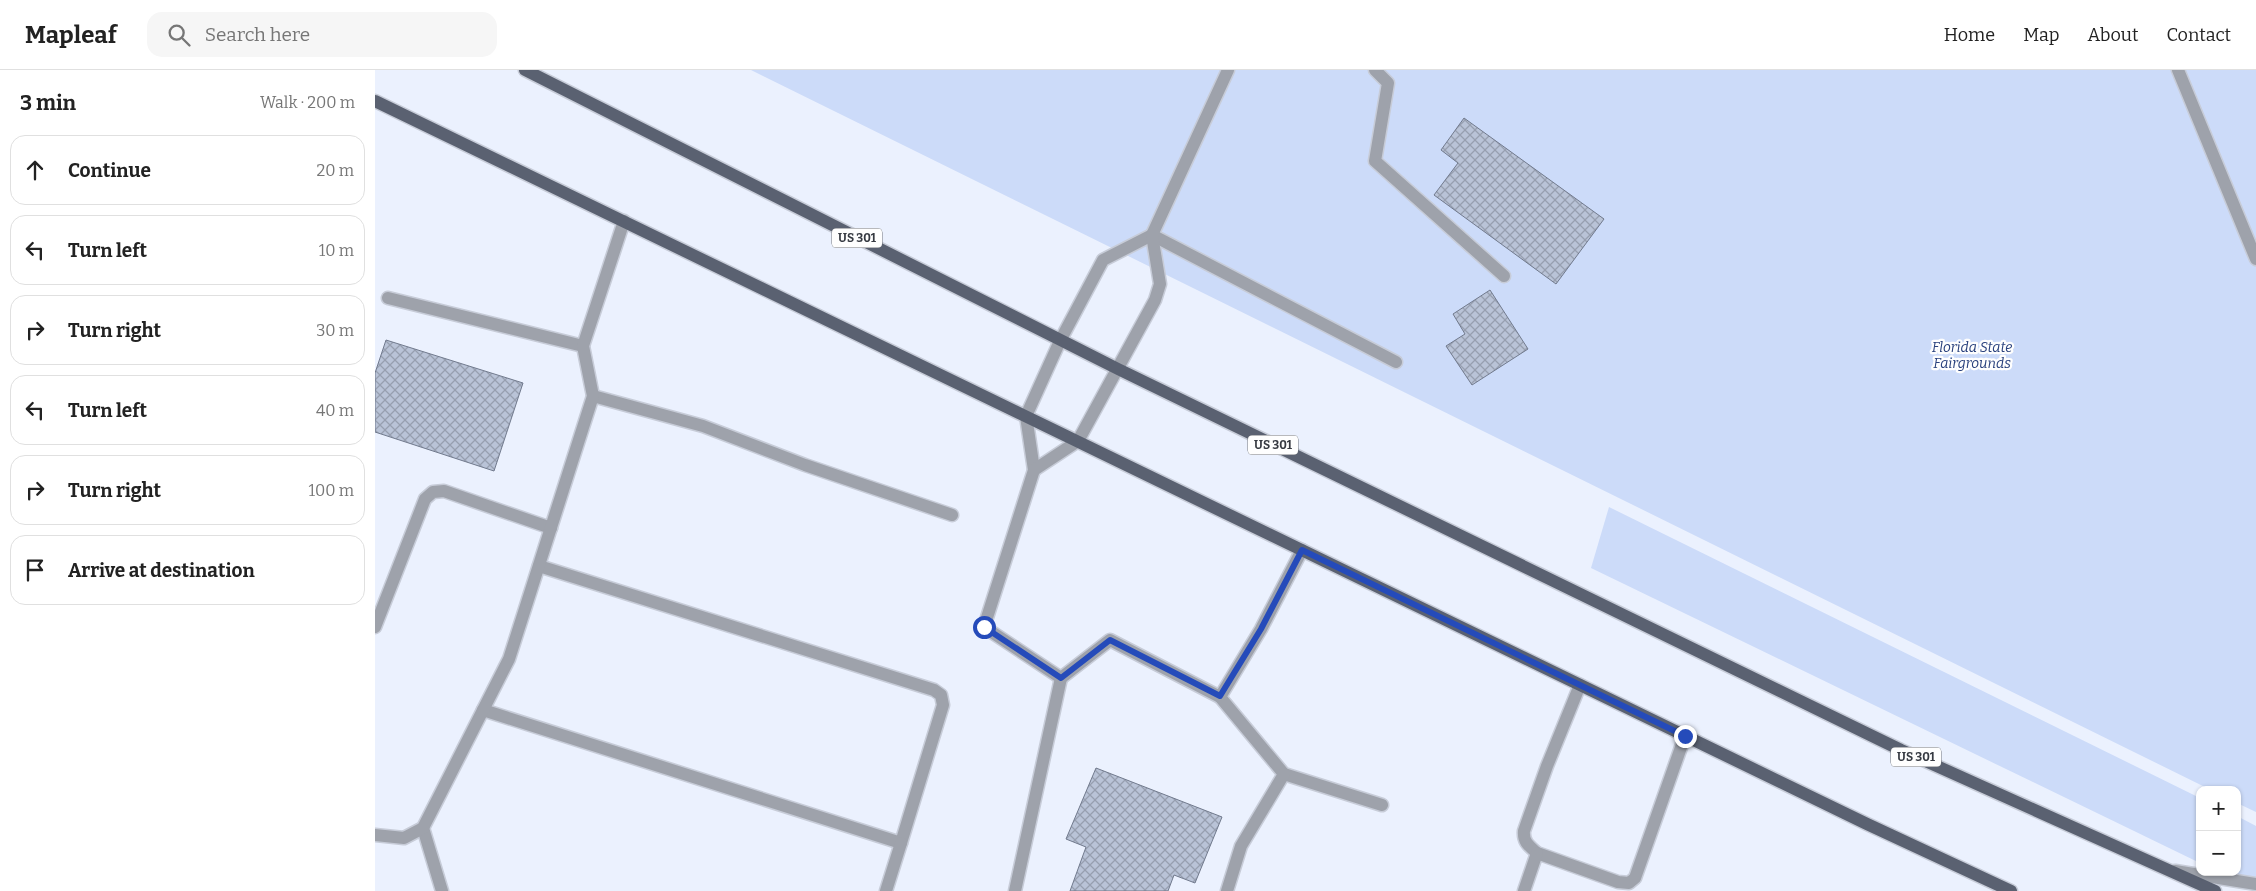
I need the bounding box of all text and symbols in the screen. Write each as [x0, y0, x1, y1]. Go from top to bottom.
search box [147, 12, 497, 57]
text: Mapleaf [25, 21, 117, 49]
icon: search [165, 21, 193, 49]
text: Search here [205, 23, 310, 46]
text: Home [1944, 24, 1995, 46]
text: Map [2023, 24, 2059, 46]
text: About [2087, 24, 2138, 46]
text: Contact [2166, 24, 2231, 46]
text: 3 min [20, 90, 76, 116]
text: Walk · 200 m [260, 93, 355, 112]
icon: ahead [21, 156, 49, 184]
text: Continue [68, 159, 151, 182]
text: 20 m [317, 161, 354, 180]
road number: US 301 [832, 228, 882, 248]
icon: left [21, 236, 49, 264]
text: Turn left [68, 239, 147, 262]
text: 10 m [319, 241, 354, 260]
icon: right [21, 316, 49, 344]
text: Turn right [68, 319, 161, 342]
text: 30 m [316, 321, 354, 340]
park label: Florida State Fairgrounds [1932, 339, 2012, 372]
icon: left [21, 396, 49, 424]
text: Turn left [68, 399, 147, 422]
text: 40 m [316, 401, 354, 420]
road number: US 301 [1248, 436, 1298, 454]
icon: right [21, 476, 49, 504]
text: Turn right [68, 479, 161, 502]
text: 100 m [309, 481, 354, 500]
icon: arrive [21, 556, 49, 584]
text: Arrive at destination [68, 559, 255, 582]
route start [973, 616, 996, 639]
route end [1674, 725, 1697, 748]
road number: US 301 [1891, 748, 1941, 766]
map controls [2196, 786, 2241, 876]
button: + [2196, 786, 2241, 831]
button: − [2196, 831, 2241, 876]

